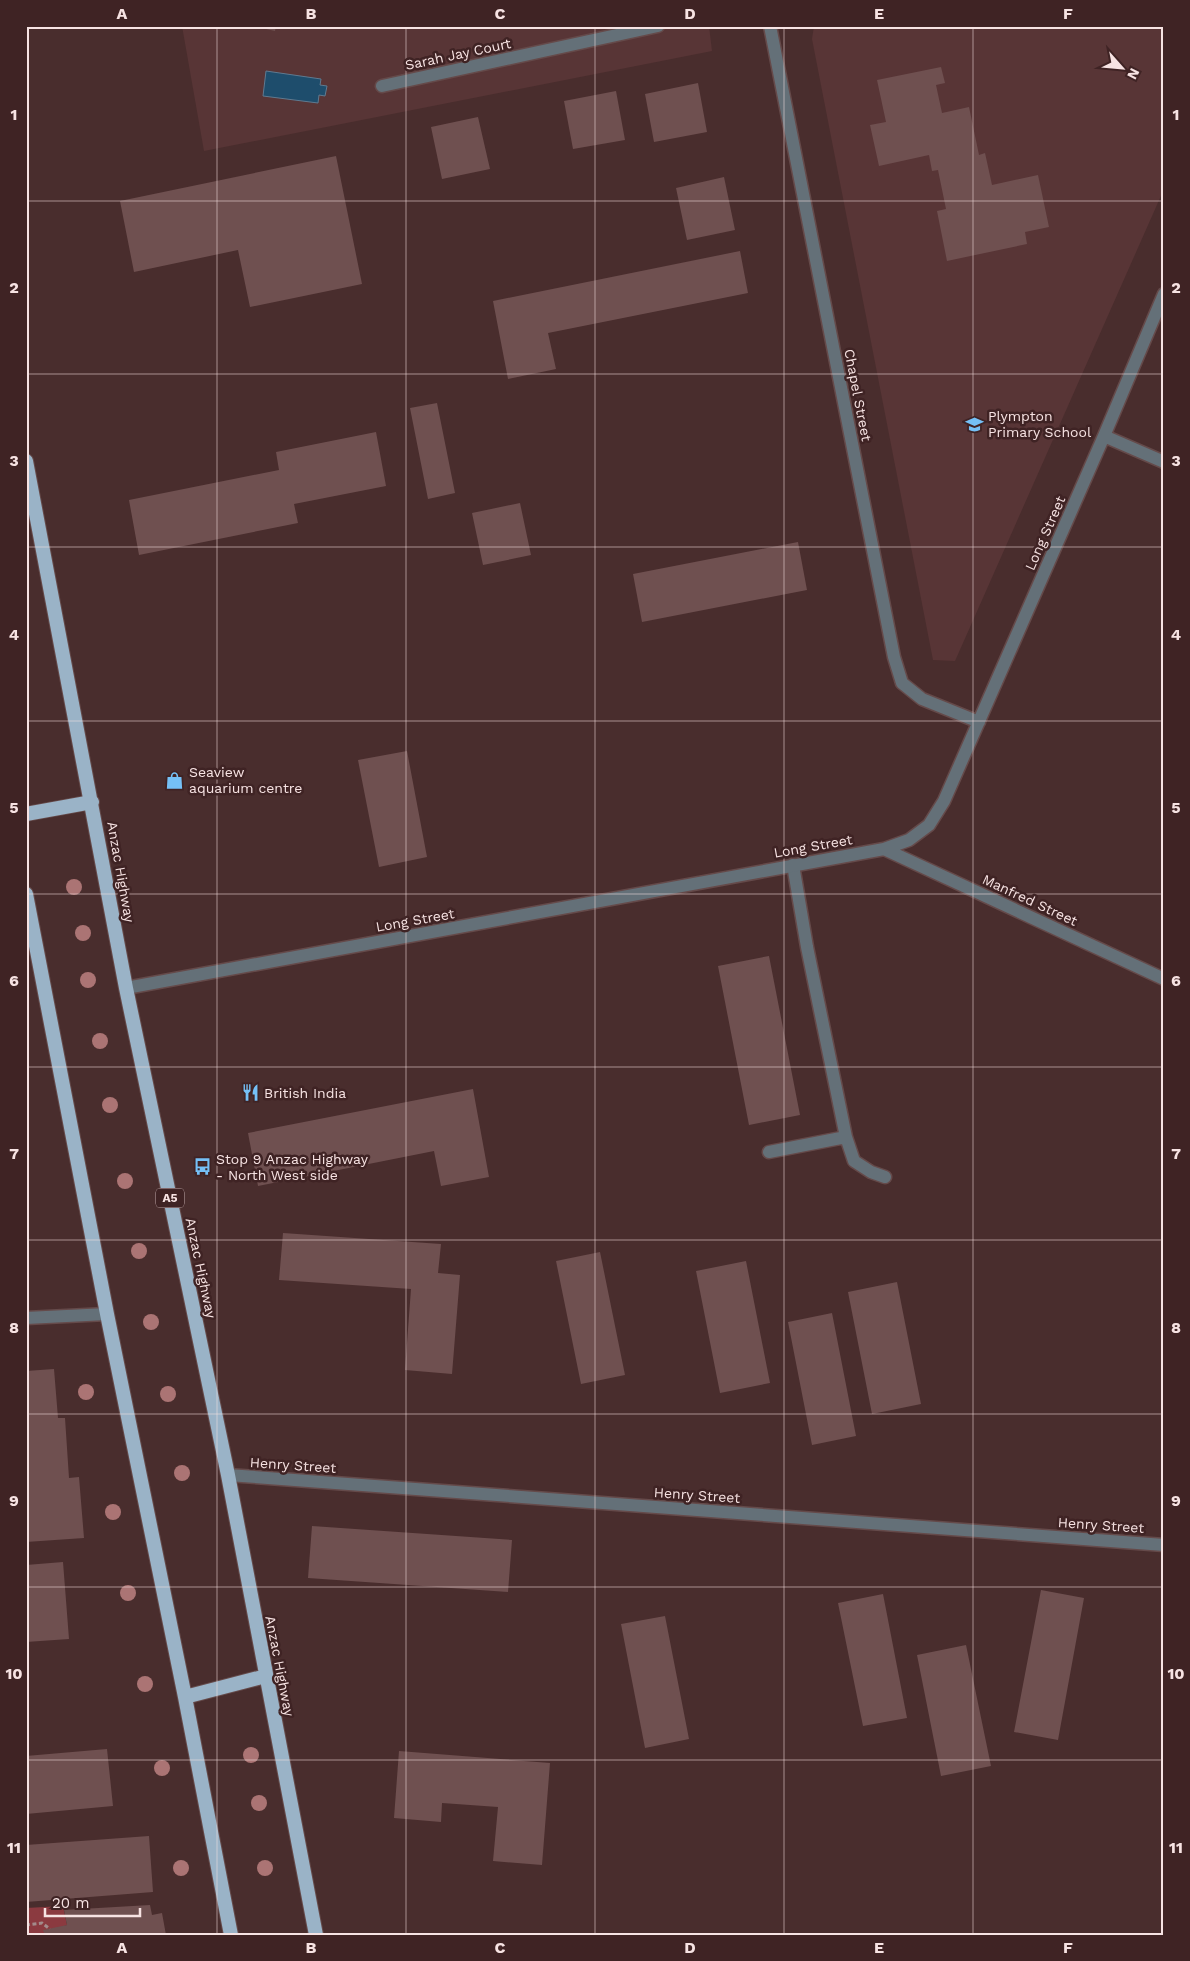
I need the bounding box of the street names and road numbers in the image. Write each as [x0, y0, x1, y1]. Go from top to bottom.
street label: Sarah Jay Court [404, 35, 513, 73]
street label: Chapel Street [841, 347, 875, 443]
street label: Long Street [1022, 493, 1069, 573]
street label: Anzac Highway [104, 820, 138, 924]
street label: Long Street [772, 831, 854, 861]
street label: Manfred Street [980, 871, 1080, 929]
street label: Long Street [374, 905, 456, 935]
road number: A5 [156, 1188, 184, 1208]
street label: Anzac Highway [183, 1216, 220, 1320]
street label: Henry Street [249, 1454, 337, 1476]
street label: Henry Street [653, 1484, 741, 1506]
street label: Henry Street [1057, 1514, 1145, 1536]
street label: Anzac Highway [262, 1614, 298, 1718]

